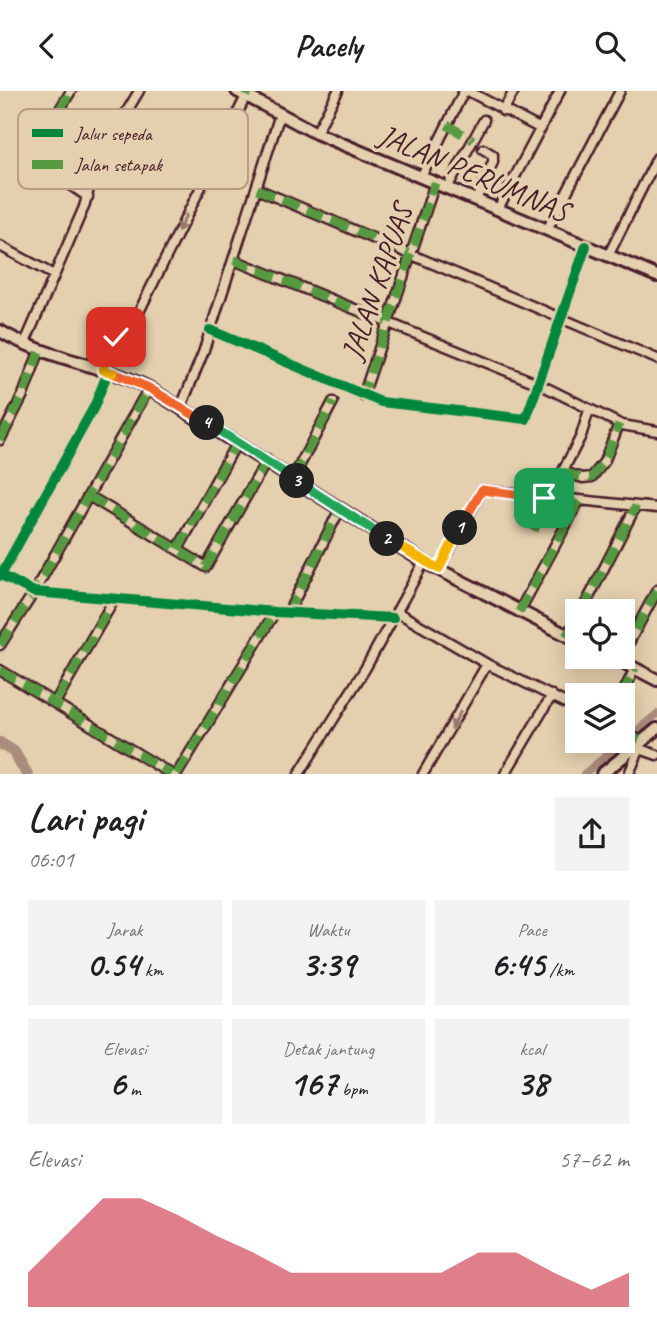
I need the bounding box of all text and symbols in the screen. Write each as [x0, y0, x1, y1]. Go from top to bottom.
text: Pacely [295, 25, 362, 66]
icon: back [28, 27, 66, 65]
icon: search [591, 27, 629, 65]
legend [18, 109, 248, 189]
street label: JALAN PERUMNAS [371, 115, 578, 232]
text: Jalur sepeda [74, 122, 153, 146]
text: Jalan setapak [74, 153, 164, 177]
street label: JALAN KAPUAS [332, 195, 423, 367]
one-way arrow [176, 213, 187, 233]
pin [86, 307, 146, 367]
icon: check [97, 318, 135, 356]
pin: 4 [190, 405, 224, 441]
text: 4 [202, 410, 211, 434]
pin: 3 [280, 463, 314, 499]
text: 3 [292, 468, 301, 492]
pin [514, 468, 574, 528]
icon: arrive [525, 479, 563, 517]
pin: 1 [442, 511, 477, 545]
text: 1 [455, 515, 464, 539]
pin: 2 [370, 521, 404, 557]
text: 2 [382, 526, 391, 550]
map controls [565, 599, 635, 753]
button: locate [565, 599, 635, 669]
button: layers [565, 683, 635, 753]
one-way arrow [451, 710, 462, 730]
text: Lari pagi [28, 795, 143, 842]
button: share [555, 797, 629, 871]
text: 06:01 [28, 845, 74, 874]
text: Jarak [107, 918, 142, 942]
text: Waktu [307, 918, 350, 942]
text: Pace [518, 918, 547, 942]
text: 0.54 [86, 942, 140, 987]
text: 3:39 [302, 942, 355, 987]
text: 6:45 [490, 942, 545, 987]
text: km [140, 958, 163, 982]
text: /km [545, 958, 574, 982]
text: Elevasi [103, 1037, 147, 1061]
text: Detak jantung [283, 1037, 374, 1061]
text: kcal [520, 1037, 545, 1061]
text: 6 [109, 1061, 125, 1106]
text: 167 [289, 1061, 337, 1106]
text: 38 [516, 1061, 548, 1106]
text: m [125, 1077, 141, 1101]
text: bpm [337, 1077, 368, 1101]
text: Elevasi [28, 1145, 81, 1174]
text: 57–62 m [559, 1145, 629, 1174]

